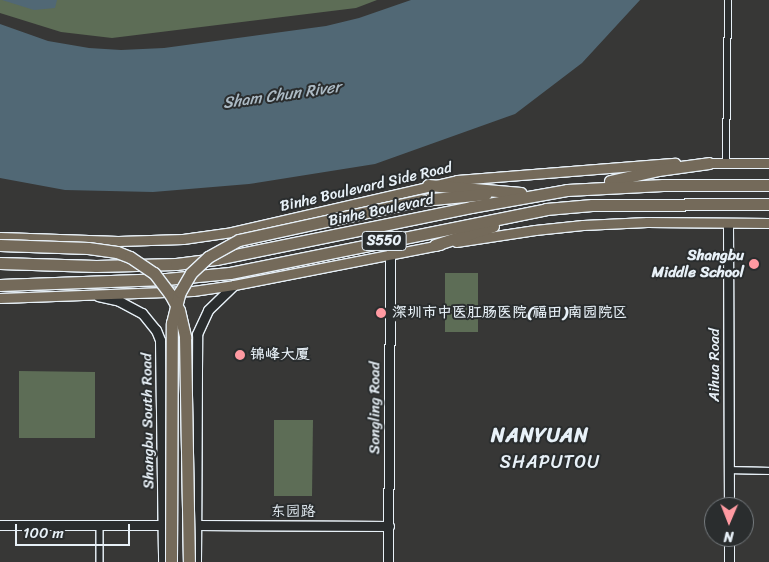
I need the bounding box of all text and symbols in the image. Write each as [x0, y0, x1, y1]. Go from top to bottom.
water label: Sham Chun River [222, 77, 342, 113]
street label: Binhe Boulevard Side Road [278, 158, 454, 216]
street label: Binhe Boulevard [327, 190, 435, 230]
road number: S550 [362, 230, 406, 252]
place label: Shangbu Middle School [652, 246, 744, 281]
marker: Shangbu Middle School [748, 258, 760, 270]
place label: 深圳市中医肛肠医院(福田)南园院区 [392, 304, 628, 322]
marker: 深圳市中医肛肠医院(福田)南园院区 [374, 306, 388, 320]
street label: Aihua Road [706, 328, 724, 402]
place label: 锦峰大厦 [250, 346, 310, 364]
marker: 锦峰大厦 [234, 349, 246, 361]
street label: Shangbu South Road [138, 353, 158, 489]
street label: Songling Road [366, 362, 384, 454]
district label: NANYUAN [490, 423, 590, 447]
district label: SHAPUTOU [499, 451, 601, 473]
north arrow [704, 497, 754, 547]
street label: 东园路 [271, 503, 315, 521]
scale bar [18, 514, 132, 546]
text: 100 m [23, 520, 64, 546]
text: N [724, 524, 734, 549]

